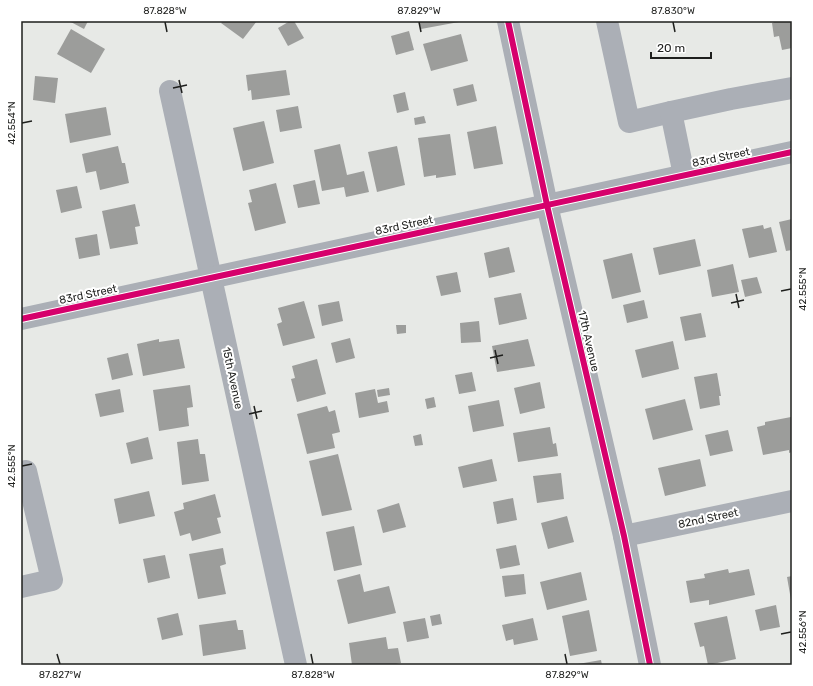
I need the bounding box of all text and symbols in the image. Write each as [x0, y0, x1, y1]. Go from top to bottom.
text: 87.828°W [143, 5, 187, 17]
text: 87.829°W [397, 5, 441, 17]
text: 87.830°W [651, 5, 695, 17]
scale bar [651, 34, 711, 60]
text: 20 m [657, 41, 685, 55]
text: 42.554°N [6, 101, 18, 145]
street label: 83rd Street [691, 145, 752, 170]
street label: 83rd Street [374, 213, 435, 238]
text: 42.555°N [797, 267, 809, 311]
street label: 83rd Street [58, 282, 119, 307]
street label: 17th Avenue [575, 309, 602, 373]
street label: 15th Avenue [220, 346, 245, 410]
text: 42.555°N [6, 444, 18, 488]
street label: 82nd Street [677, 506, 740, 531]
text: 42.556°N [797, 610, 809, 654]
text: 87.827°W [39, 669, 81, 681]
text: 87.828°W [291, 669, 335, 681]
text: 87.829°W [545, 669, 589, 681]

